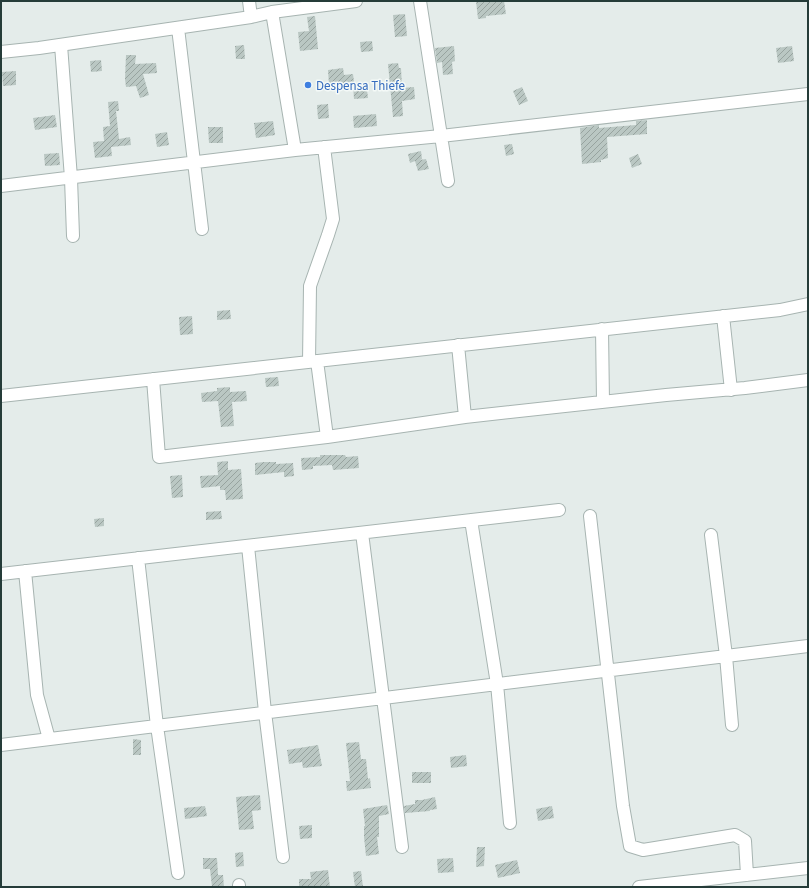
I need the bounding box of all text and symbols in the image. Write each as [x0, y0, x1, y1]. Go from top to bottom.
place label: Despensa Thiefe [316, 77, 405, 95]
marker: Despensa Thiefe [303, 80, 313, 90]

